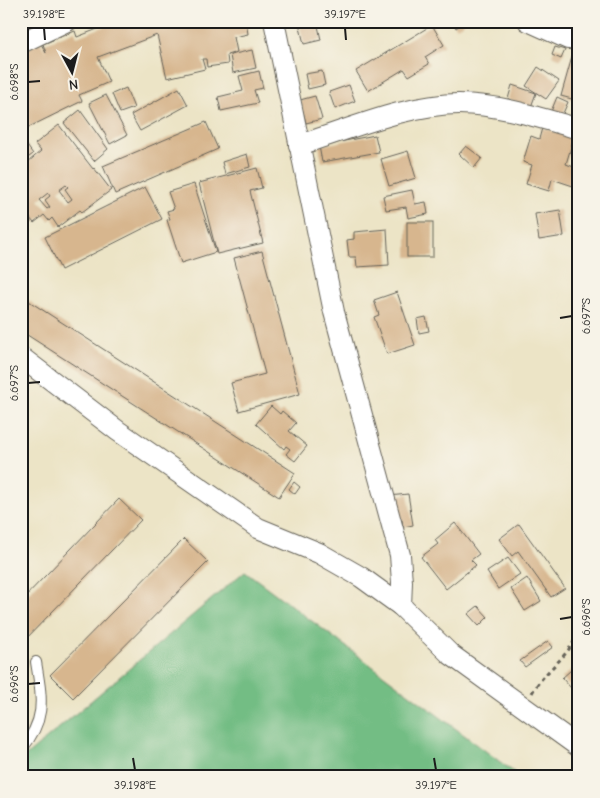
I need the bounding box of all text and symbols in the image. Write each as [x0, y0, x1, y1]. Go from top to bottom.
text: 39.198°E [23, 7, 65, 21]
text: 39.197°E [324, 7, 366, 21]
north arrow [48, 48, 98, 98]
text: 6.698°S [7, 63, 21, 100]
text: N [68, 75, 79, 93]
text: 6.697°S [579, 297, 593, 334]
text: 6.697°S [7, 364, 21, 401]
text: 6.696°S [579, 598, 593, 636]
text: 6.696°S [7, 665, 21, 703]
text: 39.198°E [114, 778, 156, 792]
text: 39.197°E [415, 778, 457, 792]

